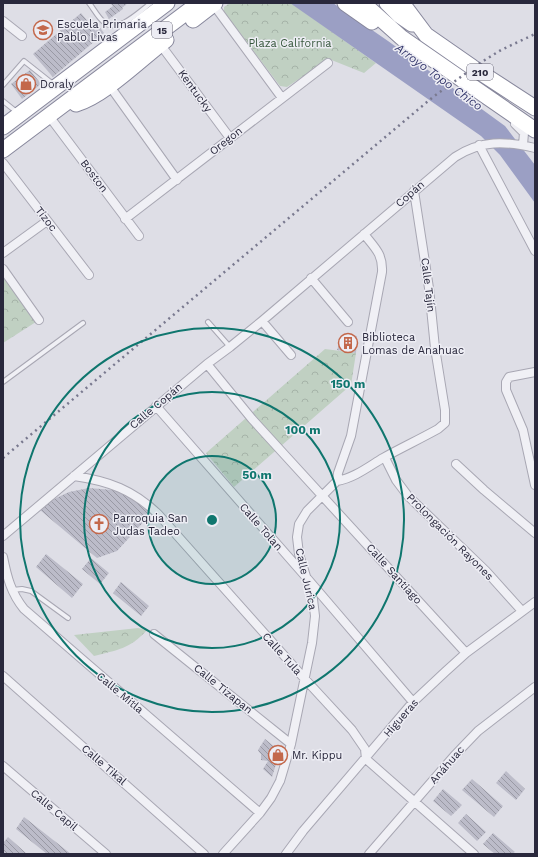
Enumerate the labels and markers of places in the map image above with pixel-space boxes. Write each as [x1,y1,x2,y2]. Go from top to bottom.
place label: Escuela Primaria Pablo Livas [57,18,147,44]
school or university icon: Escuela Primaria Pablo Livas [32,19,54,41]
shop icon: Doraly [15,73,37,95]
place label: Doraly [40,78,74,91]
place label: Biblioteca Lomas de Anahuac [362,331,464,357]
building icon: Biblioteca Lomas de Anahuac [337,332,359,354]
place label: Parroquia San Judas Tadeo [113,512,188,538]
church icon: Parroquia San Judas Tadeo [88,513,110,535]
centre of rings [205,513,219,527]
shop icon: Mr. Kippu [267,744,289,766]
place label: Mr. Kippu [292,749,342,762]

